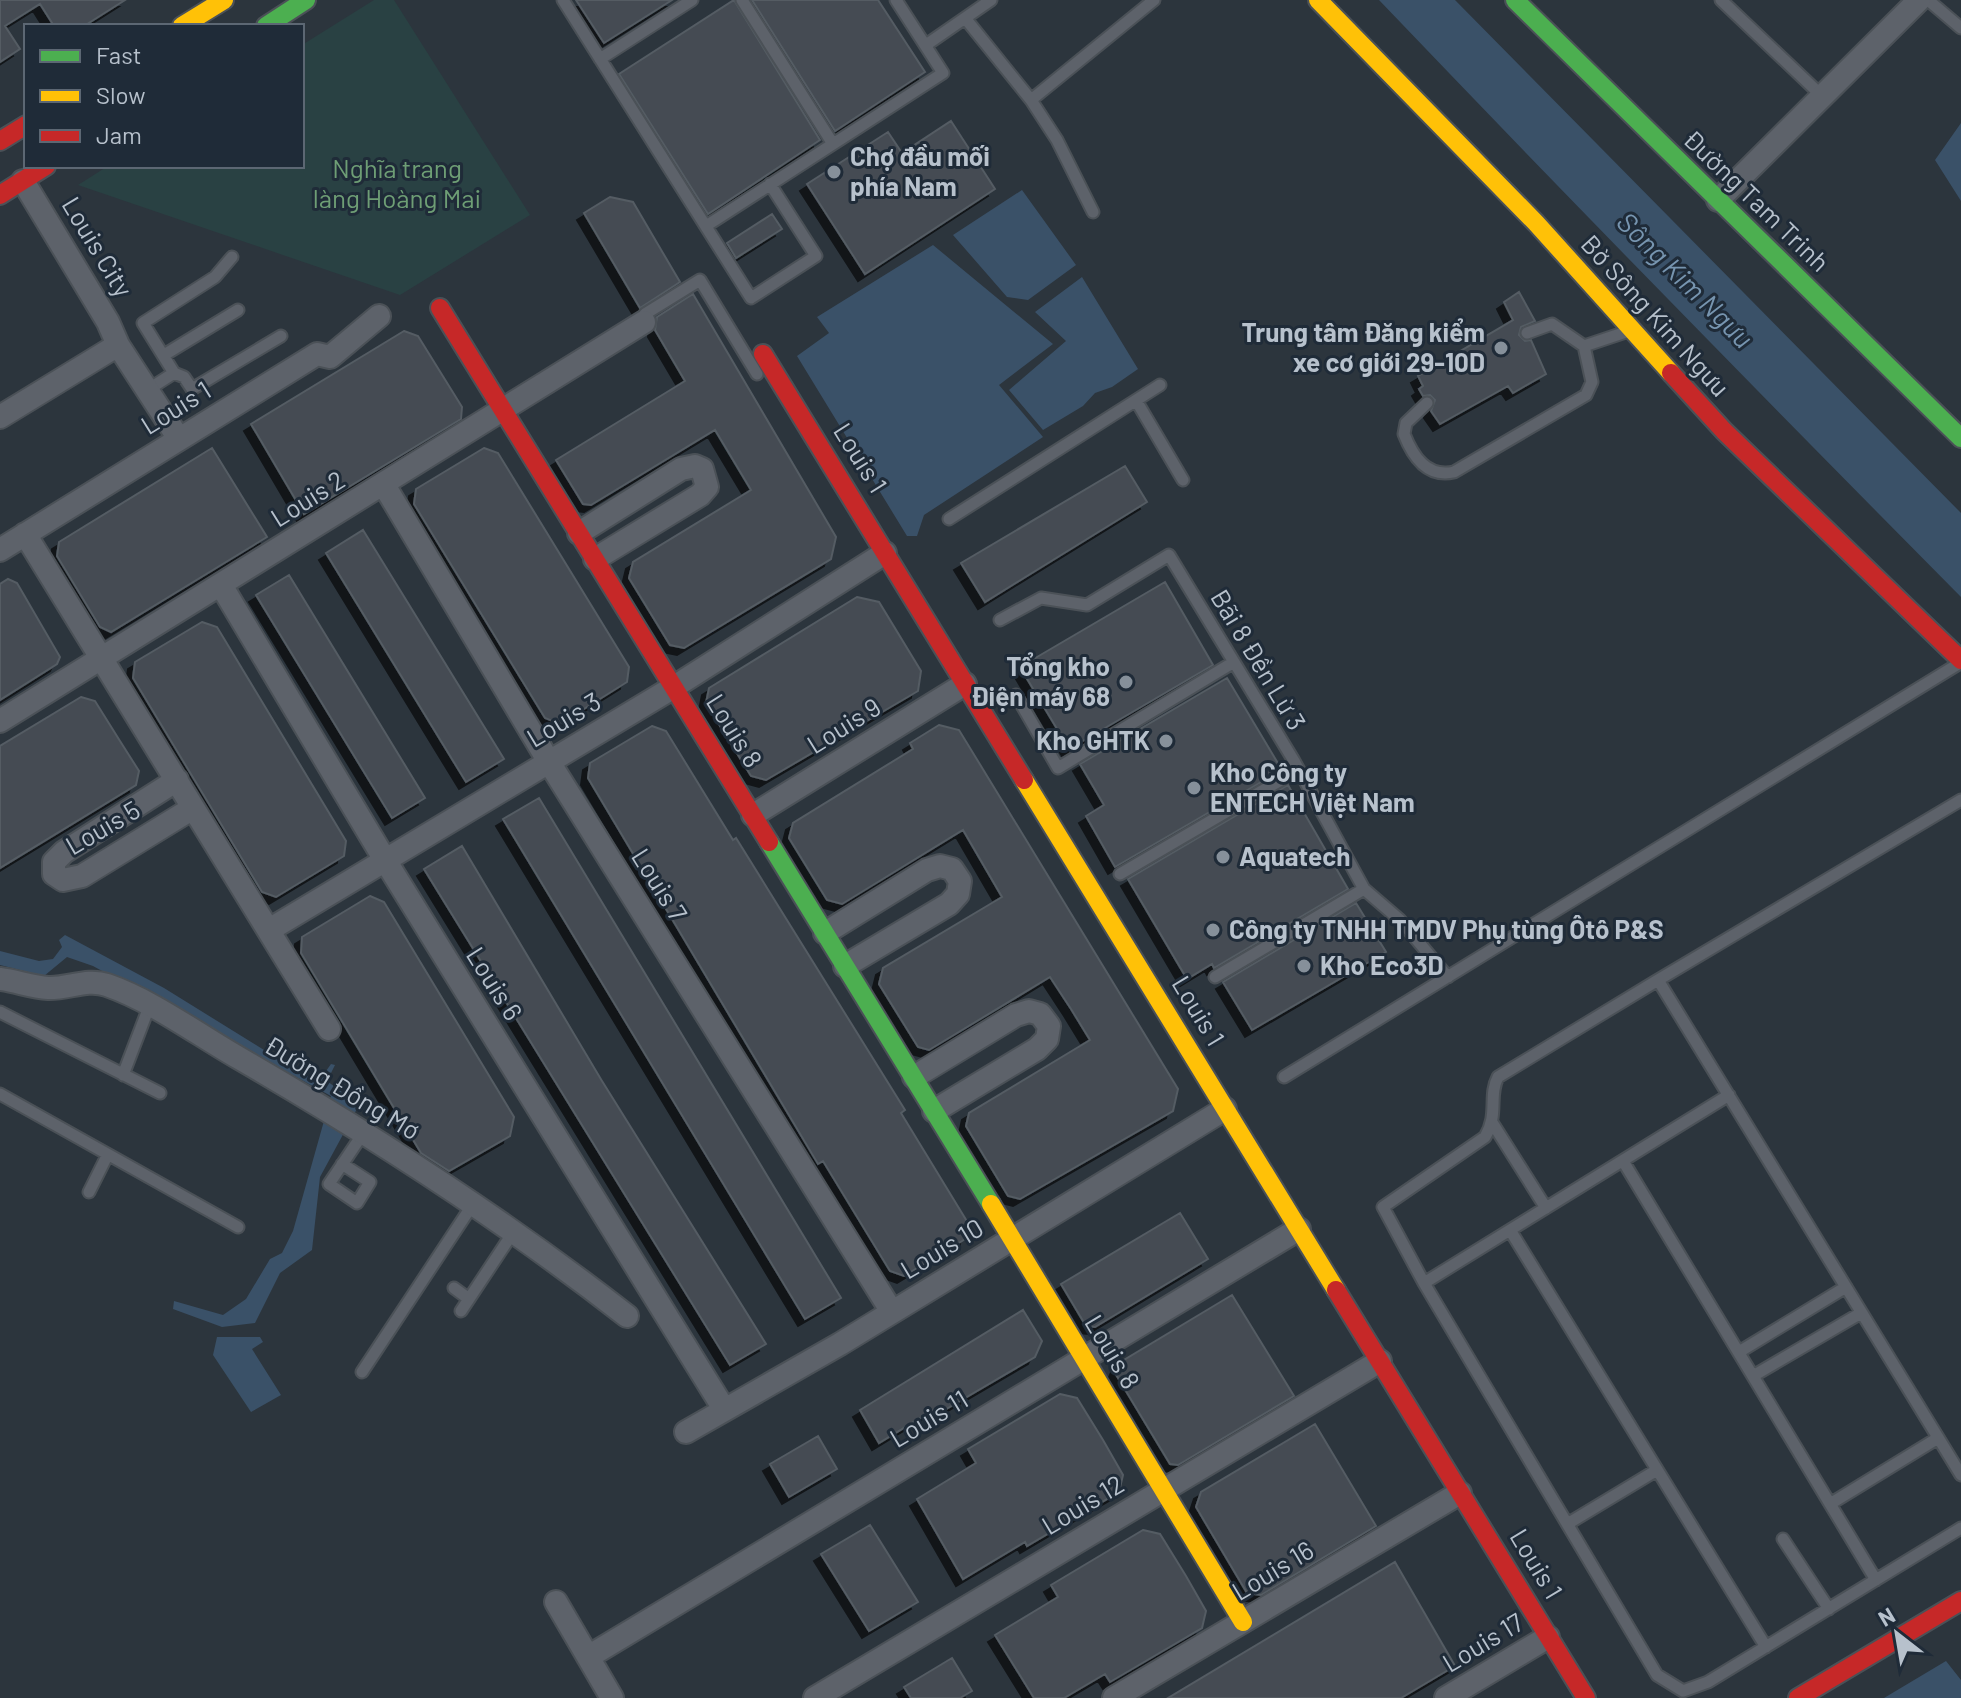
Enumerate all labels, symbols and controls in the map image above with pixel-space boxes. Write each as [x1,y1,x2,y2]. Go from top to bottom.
legend [24,24,304,168]
text: Fast [96,40,141,69]
text: Slow [96,80,145,109]
text: Jam [96,120,142,149]
street label: Đường Tam Trinh [1678,123,1836,277]
place label: Chợ đầu mối phía Nam [850,140,990,201]
park label: Nghĩa trang làng Hoàng Mai [313,152,481,213]
marker: Chợ đầu mối phía Nam [825,163,843,181]
street label: Louis City [56,191,140,302]
water label: Sông Kim Ngưu [1611,204,1761,354]
street label: Bờ Sông Kim Ngưu [1576,228,1737,402]
place label: Trung tâm Đăng kiểm xe cơ giới 29-10D [1241,316,1485,377]
marker: Trung tâm Đăng kiểm xe cơ giới 29-10D [1492,339,1510,357]
street label: Louis 1 [135,373,216,440]
street label: Louis 1 [828,417,895,498]
street label: Louis 2 [265,463,350,532]
street label: Bãi 8 Đền Lừ 3 [1205,583,1313,735]
place label: Tổng kho Điện máy 68 [971,650,1110,712]
marker: Tổng kho Điện máy 68 [1117,673,1135,691]
street label: Louis 3 [521,685,606,753]
street label: Louis 8 [701,688,770,773]
street label: Louis 9 [801,690,886,759]
place label: Kho GHTK [1036,724,1150,755]
marker: Kho GHTK [1157,732,1175,750]
place label: Kho Công ty ENTECH Việt Nam [1210,756,1415,818]
marker: Kho Công ty ENTECH Việt Nam [1185,779,1203,797]
street label: Louis 5 [60,793,145,860]
place label: Aquatech [1239,840,1350,871]
street label: Louis 7 [626,842,694,926]
marker: Aquatech [1214,848,1232,866]
place label: Công ty TNHH TMDV Phụ tùng Ôtô P&S [1229,913,1664,944]
marker: Công ty TNHH TMDV Phụ tùng Ôtô P&S [1204,921,1222,939]
street label: Louis 6 [461,941,530,1026]
place label: Kho Eco3D [1320,949,1444,980]
marker: Kho Eco3D [1295,957,1313,975]
street label: Louis 1 [1166,970,1232,1051]
street label: Đường Đồng Mơ [259,1028,426,1145]
street label: Louis 10 [894,1211,988,1284]
street label: Louis 8 [1079,1309,1147,1394]
street label: Louis 11 [884,1382,973,1453]
street label: Louis 12 [1036,1467,1129,1540]
street label: Louis 1 [1504,1523,1570,1604]
street label: Louis 16 [1226,1533,1319,1606]
north arrow [1857,1594,1937,1674]
text: N [1873,1601,1899,1631]
street label: Louis 17 [1436,1606,1528,1678]

